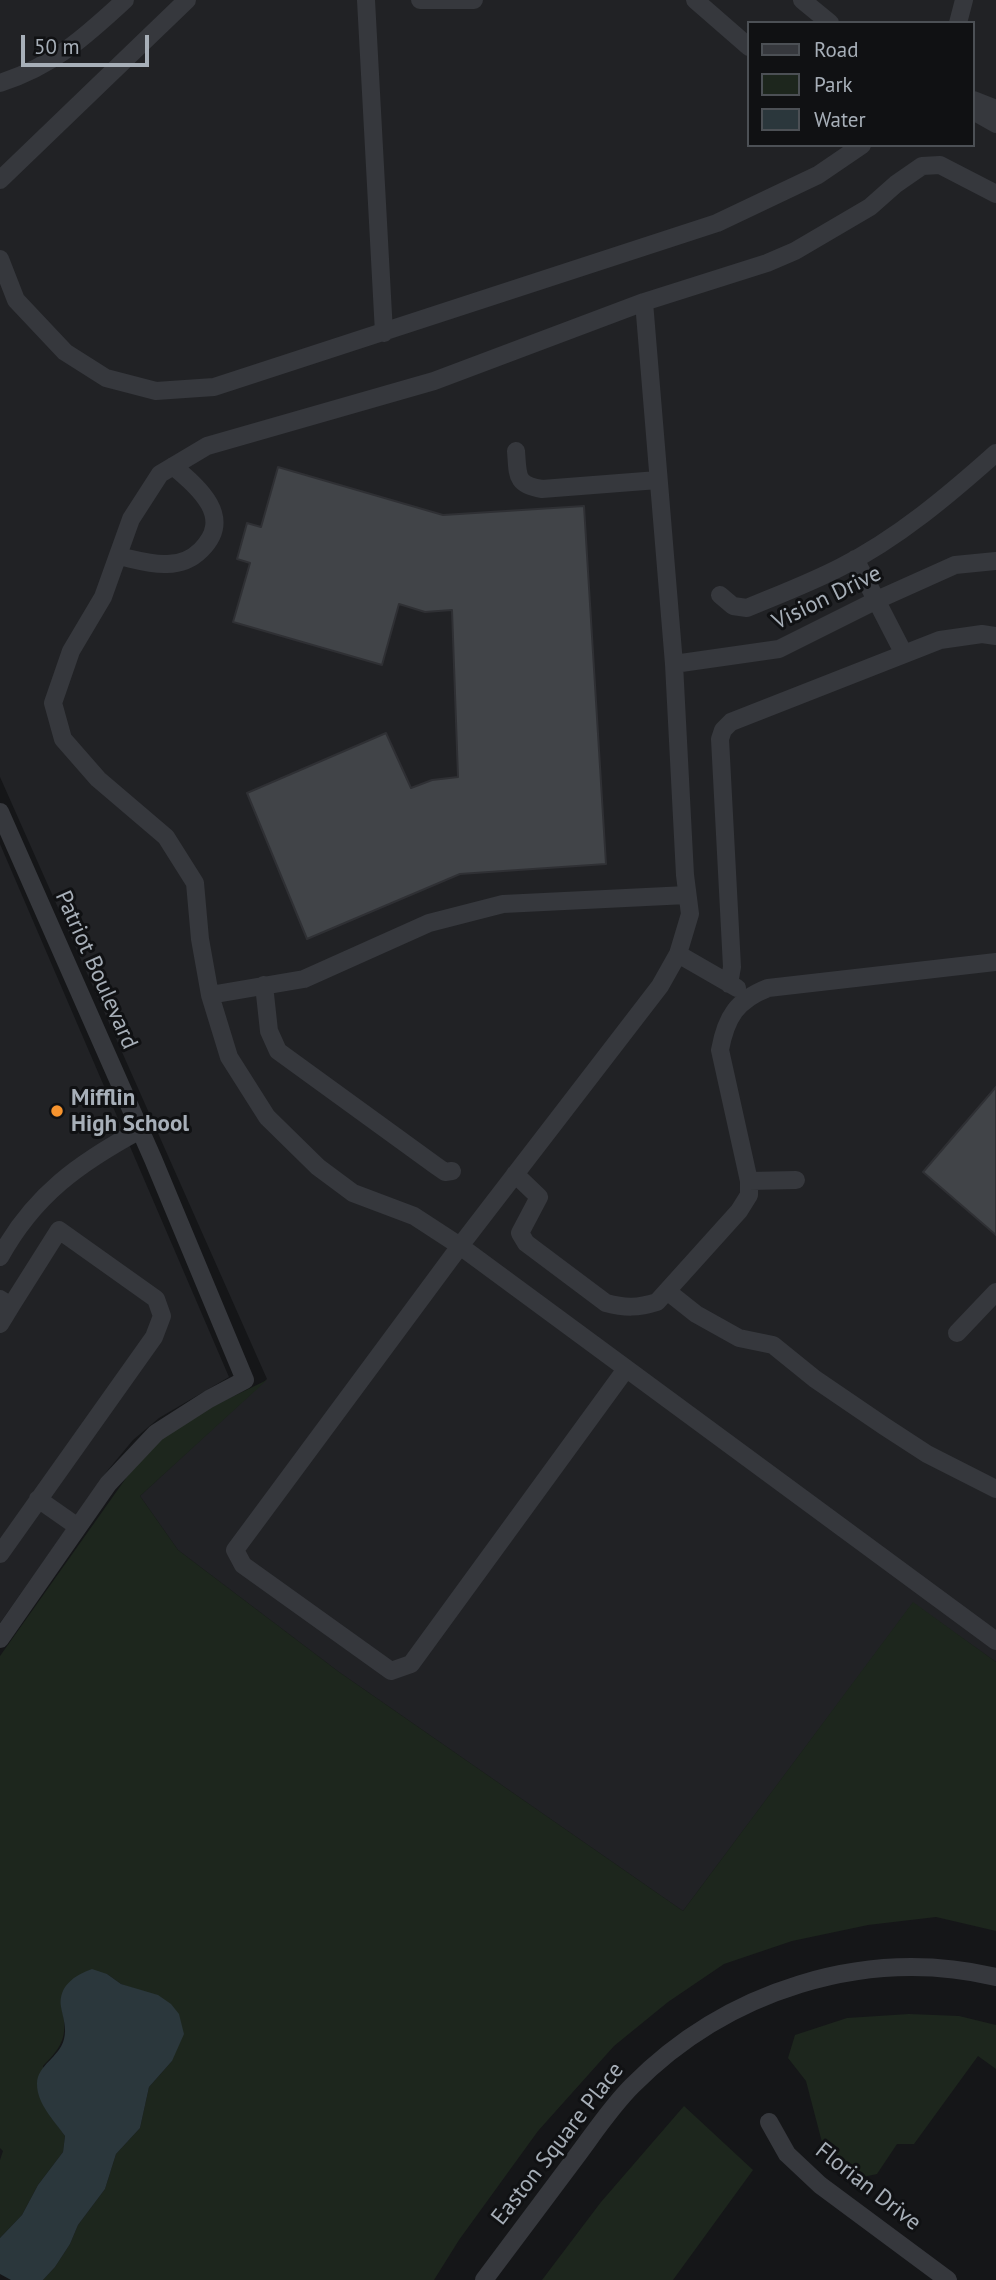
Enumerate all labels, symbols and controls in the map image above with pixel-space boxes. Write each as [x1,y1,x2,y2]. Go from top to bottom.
scale bar [24,21,152,65]
legend [748,21,975,147]
text: 50 m [34,33,80,60]
text: Road [814,36,858,63]
text: Park [814,71,853,98]
text: Water [814,106,866,133]
street label: Vision Drive [768,560,886,636]
street label: Patriot Boulevard [49,887,143,1053]
place label: Mifflin High School [71,1084,189,1138]
marker: Mifflin High School [49,1103,65,1119]
street label: Easton Square Place [486,2057,630,2231]
street label: Florian Drive [810,2137,926,2237]

